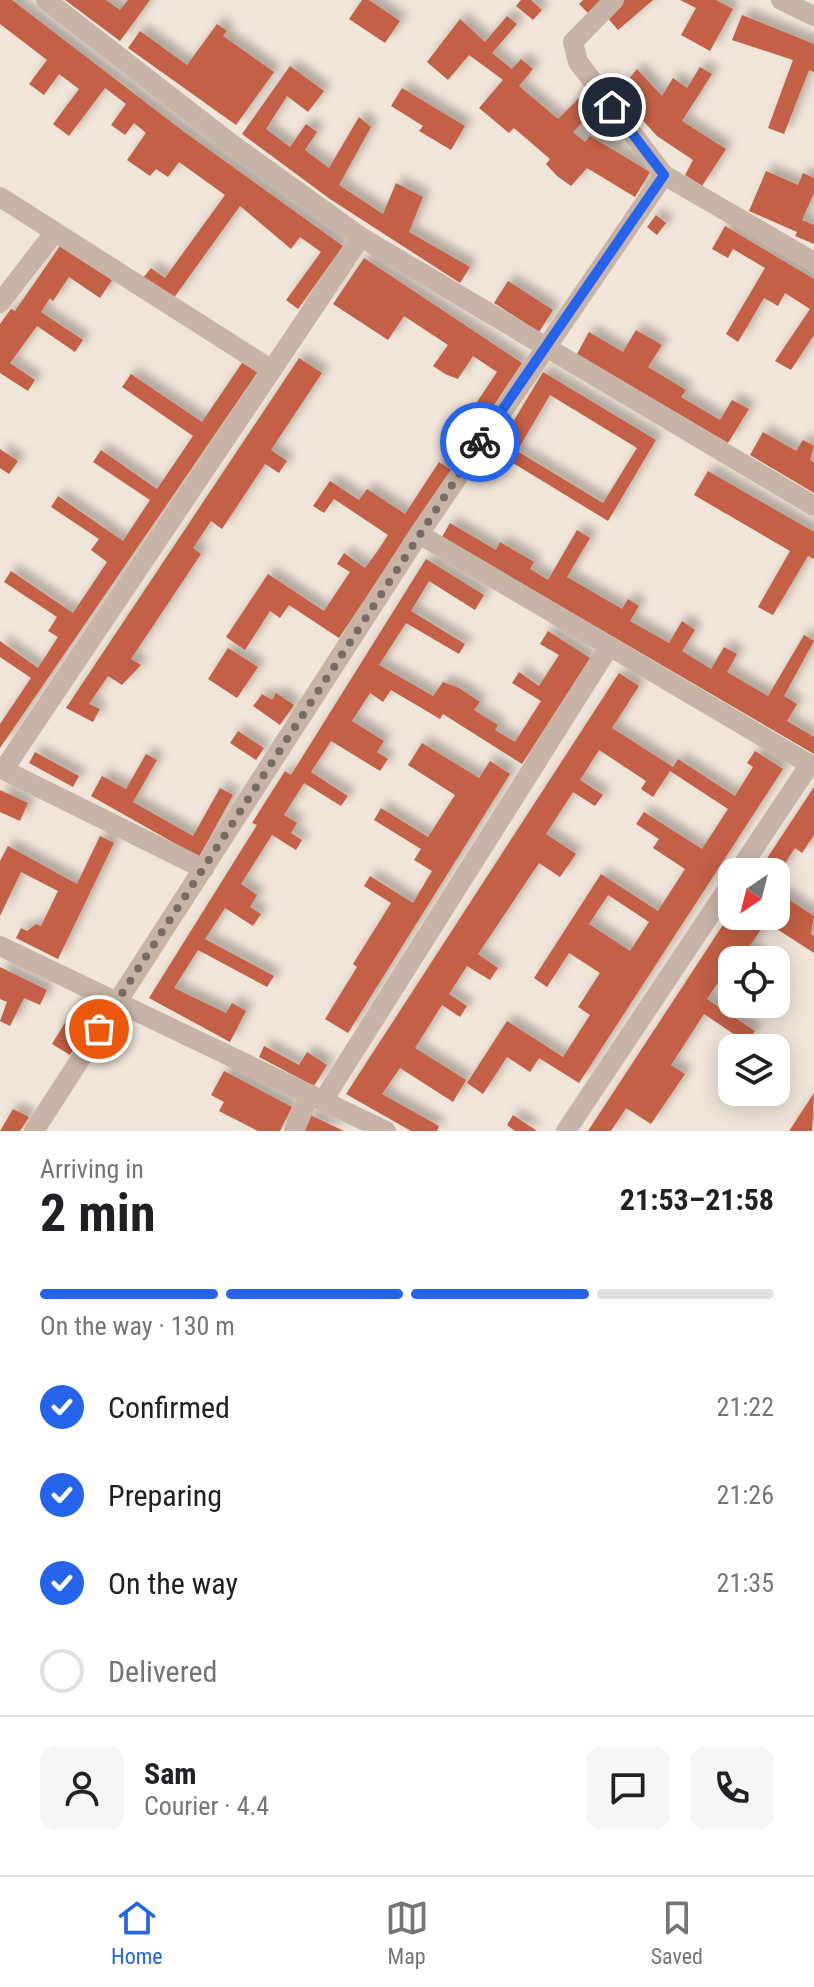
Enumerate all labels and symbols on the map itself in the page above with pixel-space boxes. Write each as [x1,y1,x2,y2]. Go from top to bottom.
pin [578,73,646,141]
courier [440,402,520,482]
north arrow [718,858,790,930]
pin [65,995,133,1063]

